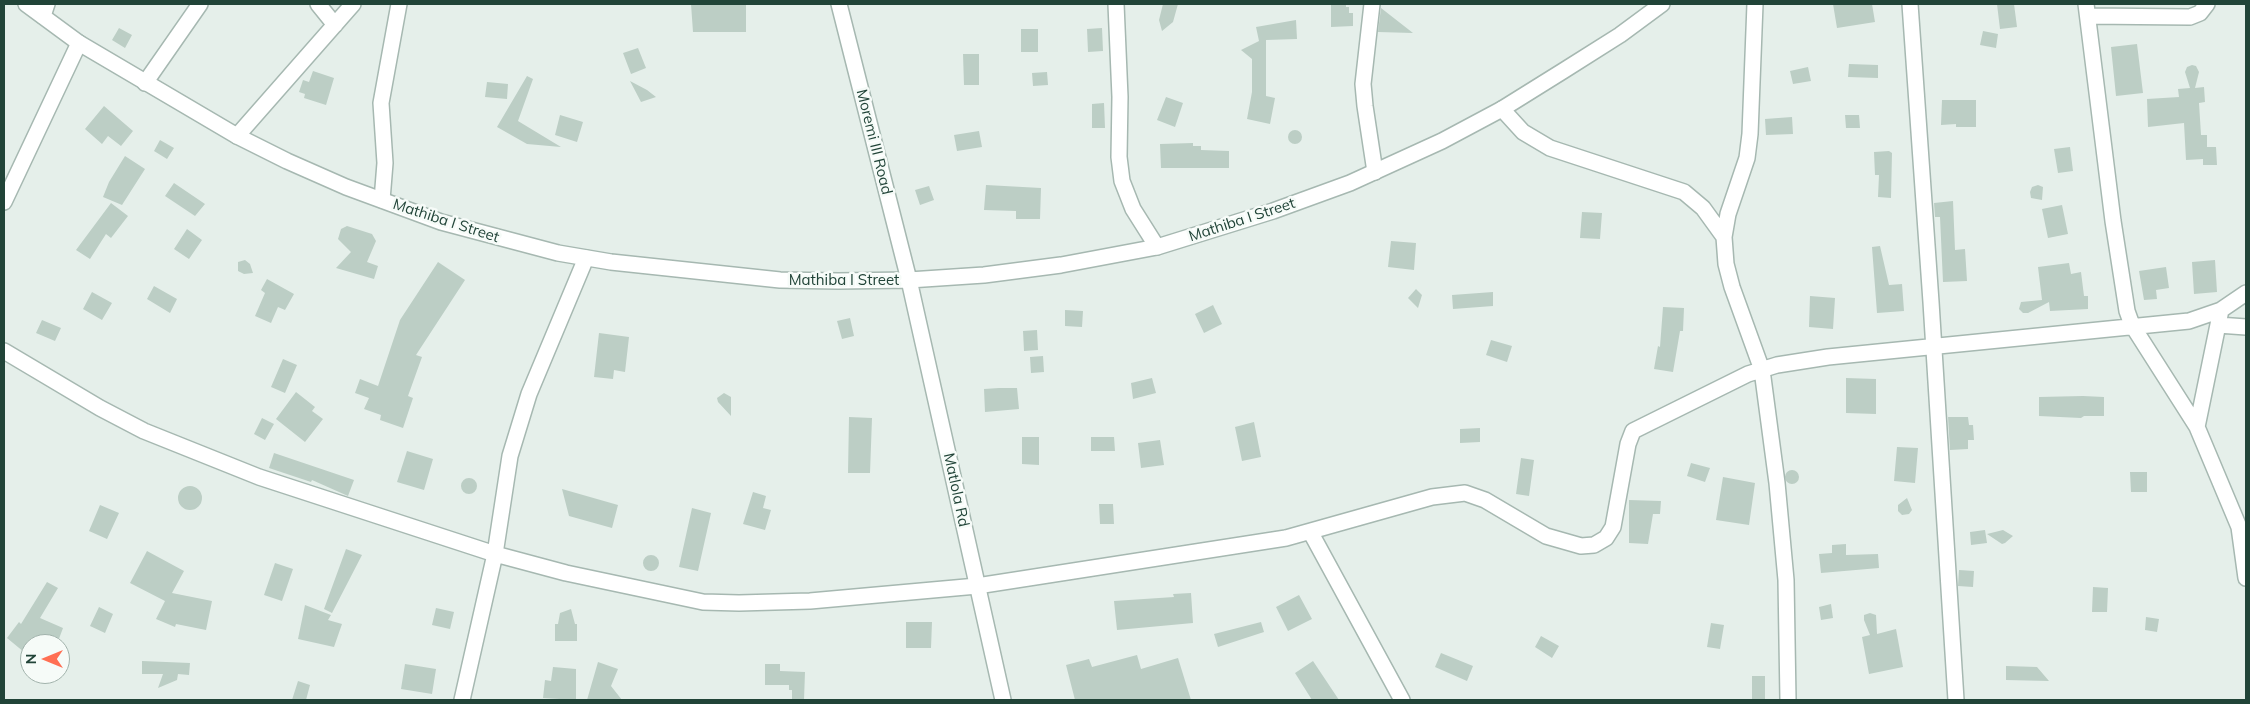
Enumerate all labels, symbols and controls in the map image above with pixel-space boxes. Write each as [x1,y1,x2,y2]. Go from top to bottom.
street label: Moremi III Road [852,87,896,197]
street label: Mathiba I Street [1187,194,1297,246]
street label: Mathiba I Street [391,195,501,247]
street label: Mathiba I Street [789,271,899,289]
street label: Matlola Rd [939,451,973,529]
north arrow [20,634,70,684]
text: N [22,654,40,664]

